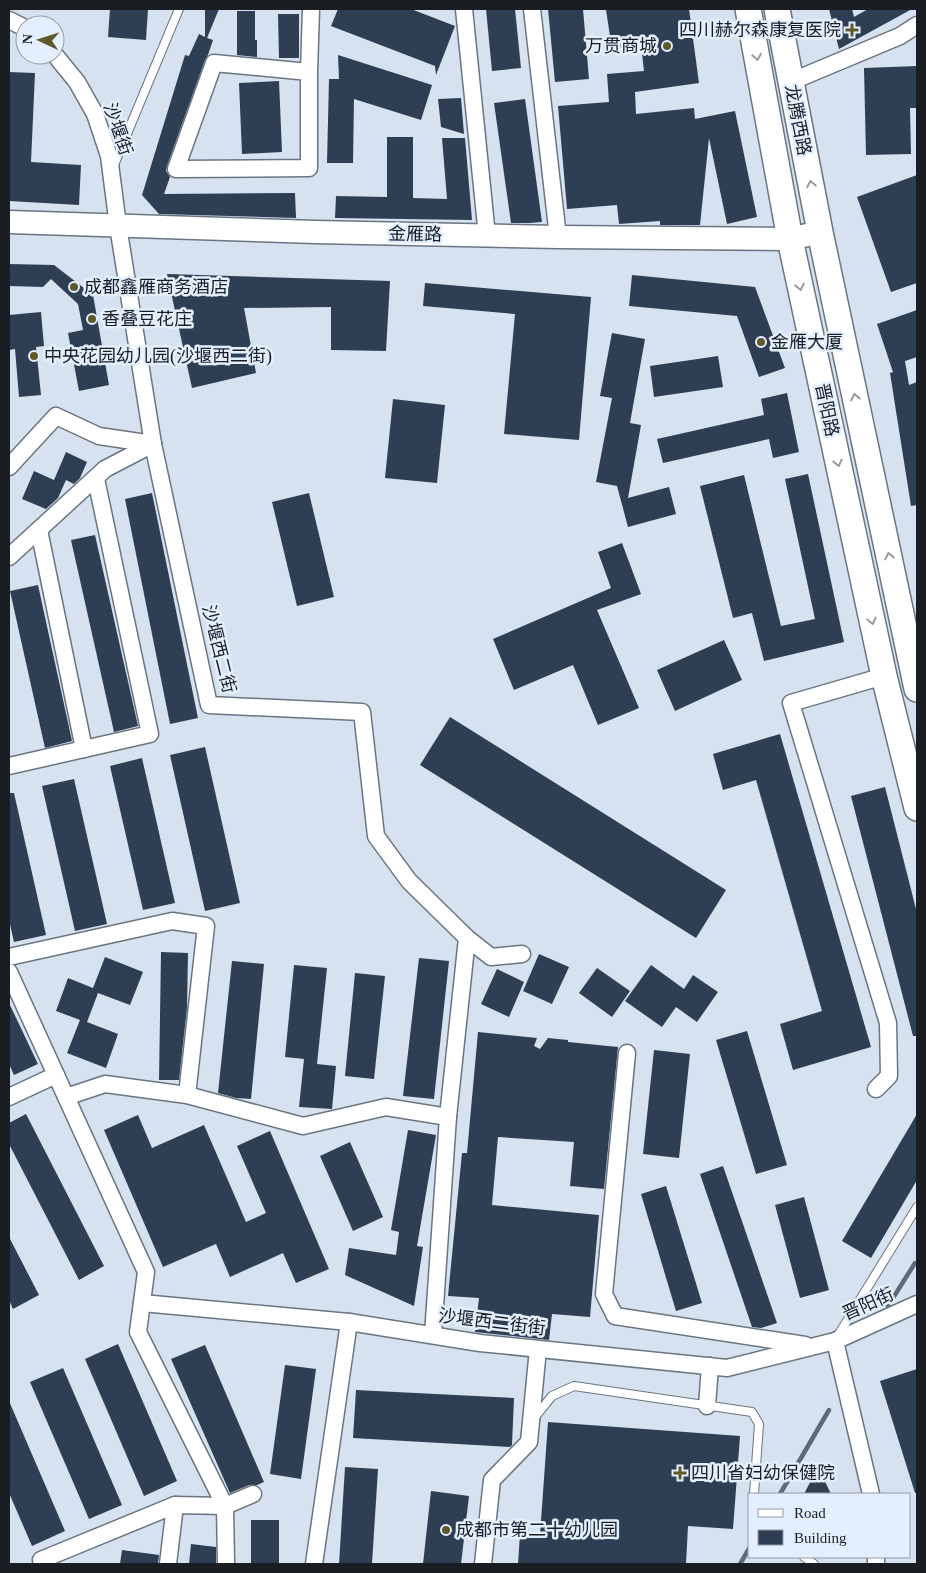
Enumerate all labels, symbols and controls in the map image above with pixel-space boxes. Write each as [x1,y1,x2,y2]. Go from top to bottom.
north arrow [15,15,65,65]
place label: 四川赫尔森康复医院 [679,20,841,40]
marker: 四川赫尔森康复医院 [845,23,859,37]
text: N [20,34,35,45]
place label: 万贯商城 [585,36,657,56]
marker: 万贯商城 [661,40,673,52]
one-way arrow [752,52,762,61]
street label: 龙腾西路 [781,83,815,157]
street label: 沙堰街 [100,100,136,158]
one-way arrow [806,180,816,189]
street label: 金雁路 [388,224,442,244]
place label: 成都鑫雁商务酒店 [84,277,228,297]
marker: 成都鑫雁商务酒店 [68,281,80,293]
one-way arrow [794,282,805,291]
place label: 香叠豆花庄 [102,309,192,329]
marker: 香叠豆花庄 [86,313,98,325]
place label: 金雁大厦 [771,332,843,352]
marker: 金雁大厦 [755,336,767,348]
place label: 中央花园幼儿园(沙堰西二街) [44,346,272,367]
marker: 中央花园幼儿园(沙堰西二街) [28,350,40,362]
street label: 晋阳路 [812,382,842,438]
one-way arrow [851,393,861,401]
one-way arrow [832,458,843,467]
one-way arrow [885,551,895,560]
street label: 沙堰西二街 [198,603,240,695]
one-way arrow [866,617,877,626]
street label: 晋阳街 [839,1284,897,1324]
street label: 沙堰西二街街 [437,1305,547,1339]
place label: 四川省妇幼保健院 [691,1463,835,1483]
marker: 四川省妇幼保健院 [673,1466,687,1480]
legend [748,1493,911,1558]
text: Road [794,1505,826,1521]
place label: 成都市第二十幼儿园 [456,1520,618,1540]
marker: 成都市第二十幼儿园 [440,1524,452,1536]
text: Building [794,1530,847,1546]

